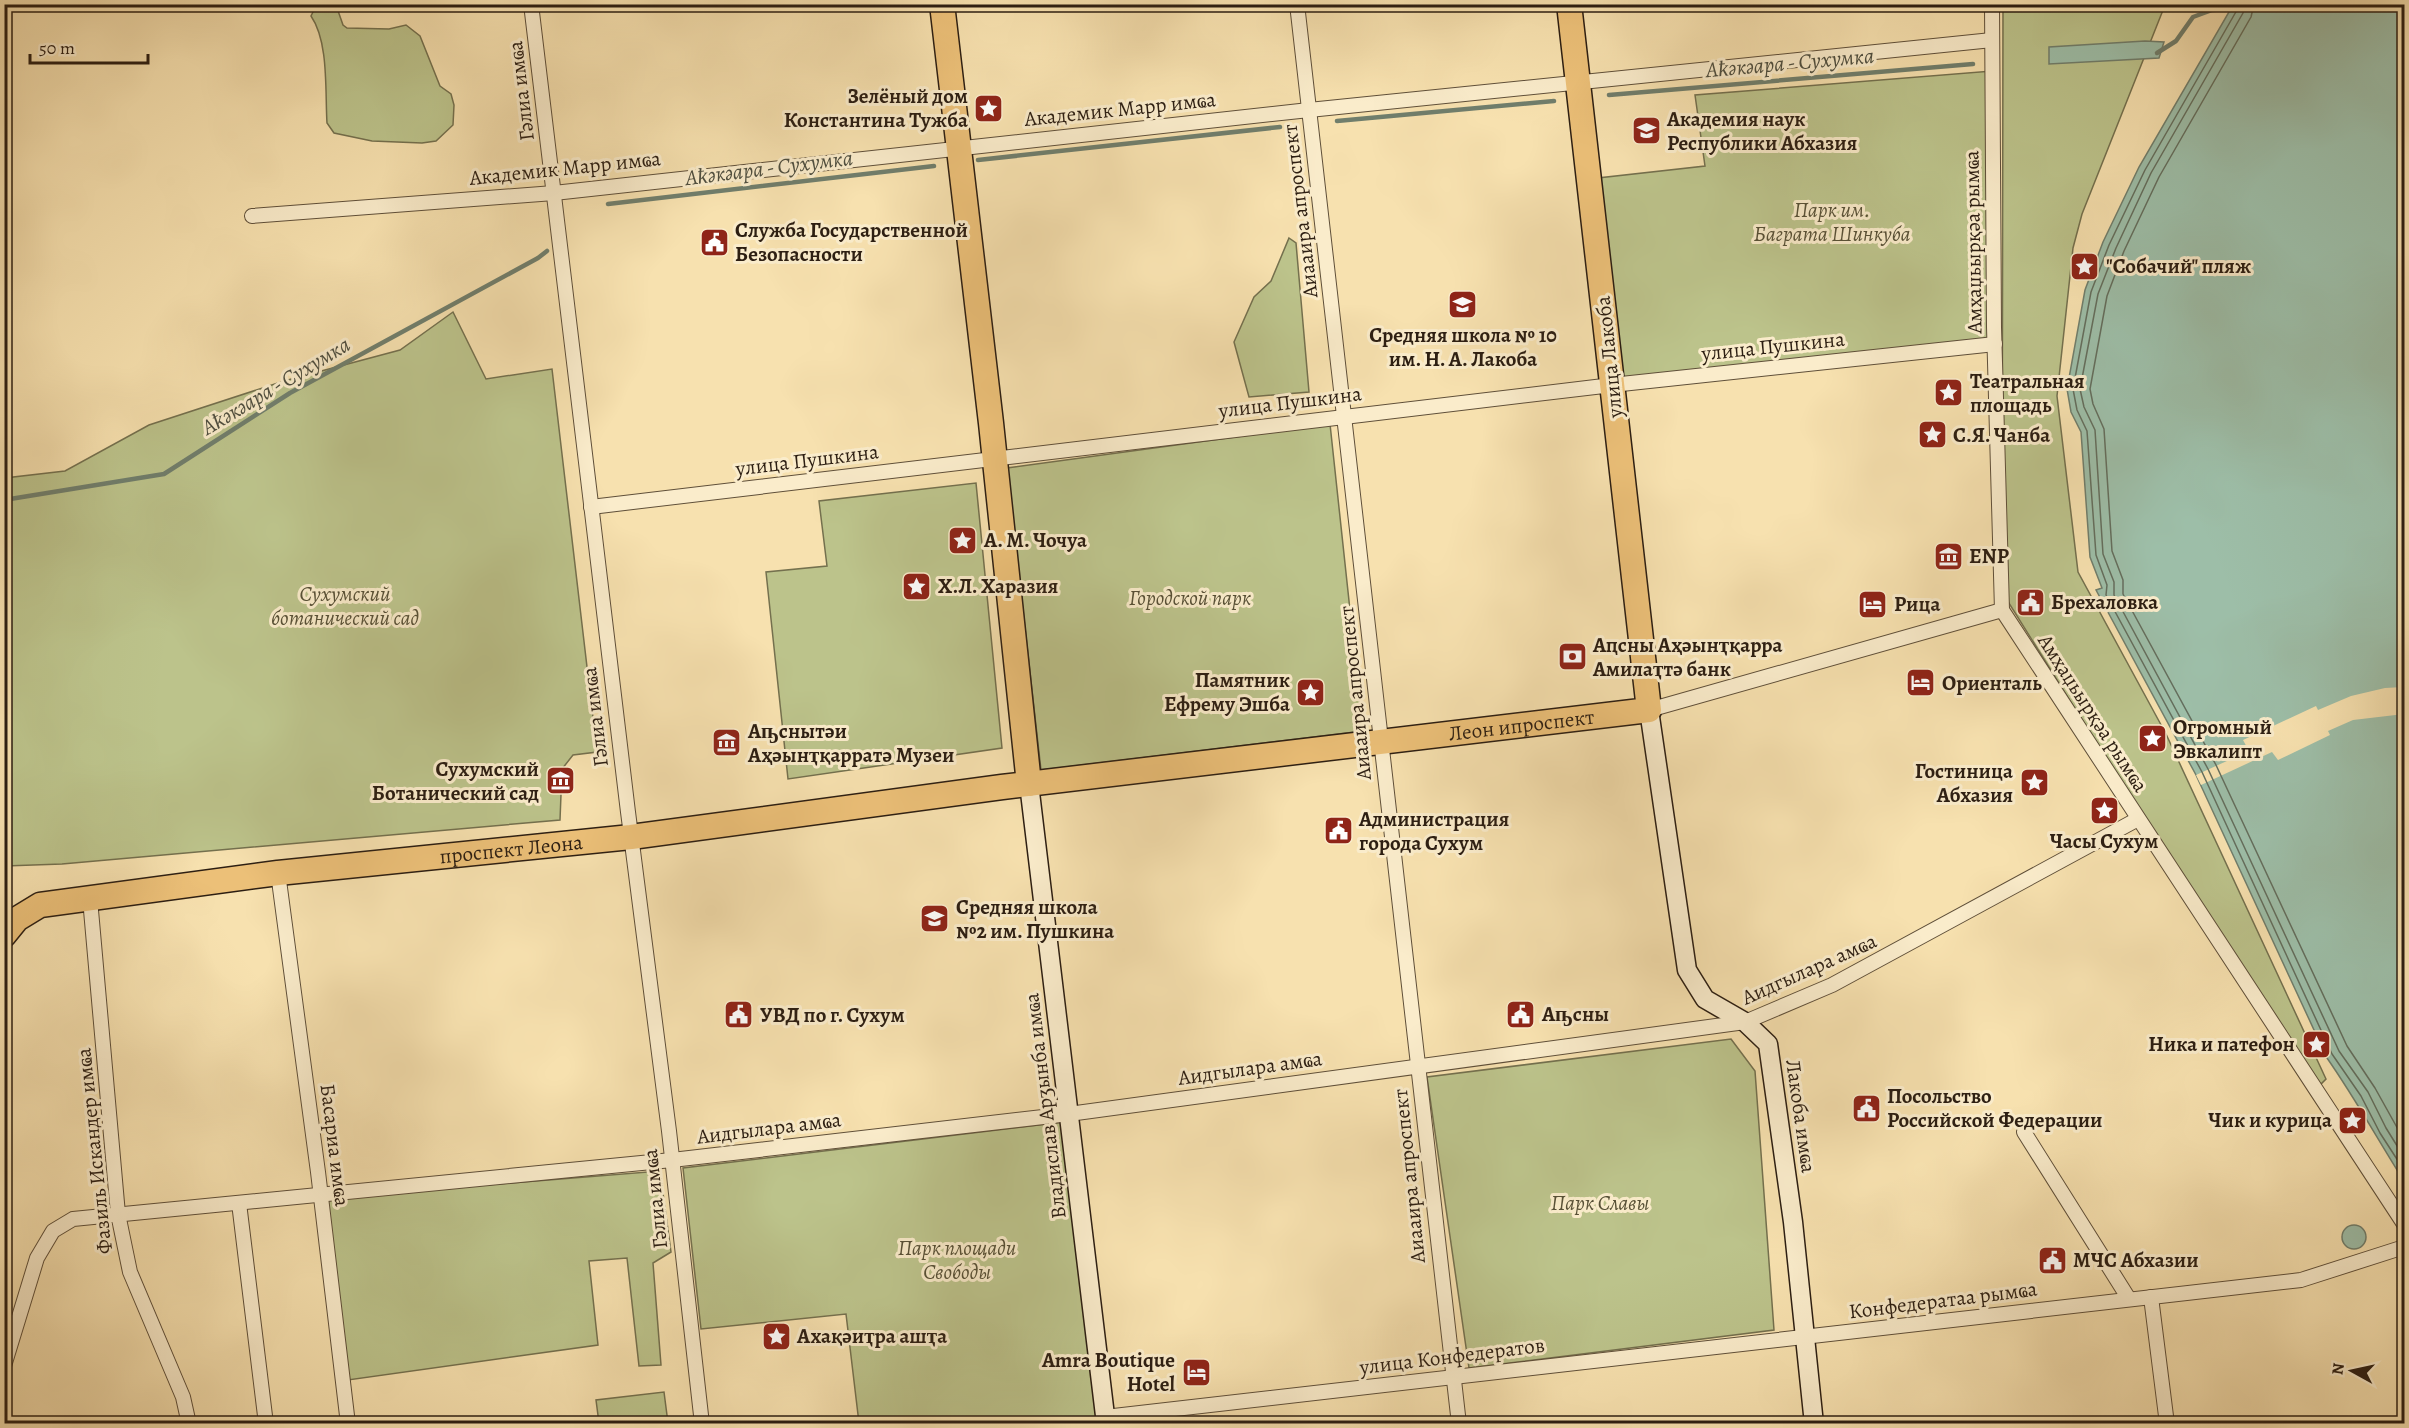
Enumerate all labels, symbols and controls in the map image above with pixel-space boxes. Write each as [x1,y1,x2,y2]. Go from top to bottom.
scale bar [30,27,148,65]
text: 50 m [39,36,75,60]
street label: Гәлиа имҩа [501,39,541,142]
water label: Аҟәкәара - Сухумка [1704,41,1875,85]
place label: Зелёный дом Константина Тужба [784,82,968,134]
street label: Академик Марр имҩа [1022,85,1217,133]
place icon: Зелёный дом Константина Тужба [973,92,1005,124]
place label: Академия наук Республики Абхазия [1666,105,1857,157]
school or university icon: Академия наук Республики Абхазия [1630,115,1662,147]
street label: Аиааира апроспект [1275,123,1325,300]
water label: Аҟәкәара - Сухумка [682,143,855,193]
street label: Академик Марр имҩа [467,144,662,192]
street label: Амҳаџьырқәа рымҩа [1957,150,1989,335]
park label: Парк им. Баграта Шинкуба [1754,196,1911,248]
place label: Служба Государственной Безопасности [735,216,968,268]
public building icon: Служба Государственной Безопасности [698,226,730,258]
place icon: "Собачий" пляж [2069,250,2101,282]
place label: "Собачий" пляж [2106,252,2251,280]
school or university icon: Средняя школа № 10 им. Н. А. Лакоба [1447,288,1479,320]
street label: улица Лакоба [1589,294,1629,420]
place label: Средняя школа № 10 им. Н. А. Лакоба [1369,321,1557,373]
street label: улица Пушкина [1699,325,1846,368]
water label: Аҟәкәара - Сухумка [195,330,356,443]
place label: Театральная площадь [1970,367,2085,419]
place icon: Театральная площадь [1933,377,1965,409]
street label: улица Пушкина [1216,379,1363,425]
place icon: С.Я. Чанба [1916,419,1948,451]
place label: С.Я. Чанба [1953,421,2050,449]
street label: улица Пушкина [733,437,880,483]
place icon: А. М. Чочуа [947,524,979,556]
place label: А. М. Чочуа [983,526,1087,554]
museum icon: ENP [1932,540,1964,572]
place label: ENP [1969,542,2009,570]
place icon: Х.Л. Харазия [901,570,933,602]
place label: Х.Л. Харазия [938,572,1058,600]
park label: Сухумский ботанический сад [271,580,419,632]
park label: Городской парк [1129,584,1251,612]
public building icon: Брехаловка [2014,586,2046,618]
hotel icon: Рица [1857,588,1889,620]
place label: Брехаловка [2051,588,2158,616]
place label: Рица [1894,590,1940,618]
street label: Аиааира апроспект [1332,605,1378,782]
street label: Амҳаџьырқәа рымҩа [2031,628,2155,798]
place label: Аԥсны Аҳәынҭқарра Амилаҭтә банк [1592,631,1783,683]
bank icon: Аԥсны Аҳәынҭқарра Амилаҭтә банк [1556,641,1588,673]
street label: Гәлиа имҩа [575,665,615,768]
place label: Памятник Ефрему Эшба [1164,666,1290,718]
hotel icon: Ориенталь [1905,667,1937,699]
place label: Ориенталь [1942,669,2042,697]
place icon: Памятник Ефрему Эшба [1295,676,1327,708]
street label: Леон ипроспект [1447,703,1596,748]
place label: Огромный Эвкалипт [2173,713,2272,765]
place label: Аҧснытәи Аҳәынҭқарратә Музеи [747,717,954,769]
place icon: Огромный Эвкалипт [2136,723,2168,755]
museum icon: Аҧснытәи Аҳәынҭқарратә Музеи [711,727,743,759]
place label: Сухумский Ботанический сад [372,755,539,807]
place label: Гостиница Абхазия [1915,757,2013,809]
museum icon: Сухумский Ботанический сад [544,765,576,797]
place icon: Гостиница Абхазия [2018,767,2050,799]
place icon: Часы Сухум [2088,794,2120,826]
place label: Администрация города Сухум [1358,805,1509,857]
public building icon: Администрация города Сухум [1322,815,1354,847]
place label: Часы Сухум [2050,827,2158,855]
street label: проспект Леона [438,828,584,870]
place label: Средняя школа №2 им. Пушкина [956,893,1114,945]
school or university icon: Средняя школа №2 им. Пушкина [919,903,951,935]
street label: Аидгылара амҩа [1736,927,1881,1012]
street label: Владислав Арӡынба имҩа [1017,991,1073,1221]
public building icon: Аҧсны [1505,998,1537,1030]
public building icon: УВД по г. Сухум [723,999,755,1031]
place label: Аҧсны [1541,1000,1609,1028]
place label: УВД по г. Сухум [760,1001,905,1029]
place icon: Ника и патефон [2300,1028,2332,1060]
place label: Ника и патефон [2148,1030,2295,1058]
street label: Аидгылара амҩа [1175,1044,1324,1092]
street label: Фазиль Искандер имҩа [69,1046,119,1255]
street label: Лакоба имҩа [1779,1057,1823,1175]
street label: Басариа имҩа [314,1082,356,1208]
place label: Посольство Российской Федерации [1887,1082,2103,1134]
street label: Аиааира апроспект [1386,1088,1432,1265]
public building icon: Посольство Российской Федерации [1850,1092,1882,1124]
place icon: Чик и курица [2337,1104,2369,1136]
street label: Аидгылара амҩа [694,1105,843,1151]
place label: Чик и курица [2208,1106,2332,1134]
street label: Гәлиа имҩа [636,1147,674,1250]
park label: Парк Славы [1551,1189,1649,1217]
park label: Парк площади Свободы [898,1234,1016,1286]
public building icon: МЧС Абхазии [2036,1244,2068,1276]
place label: МЧС Абхазии [2073,1246,2199,1274]
street label: Конфедератаа рымҩа [1847,1275,2039,1325]
place icon: Ахақәиҭра ашҭа [760,1320,792,1352]
place label: Ахақәиҭра ашҭа [796,1322,947,1350]
street label: улица Конфедератов [1357,1331,1546,1381]
north arrow [2322,1341,2382,1401]
place label: Amra Boutique Hotel [1041,1346,1175,1398]
hotel icon: Amra Boutique Hotel [1180,1356,1212,1388]
text: N [2326,1361,2350,1376]

